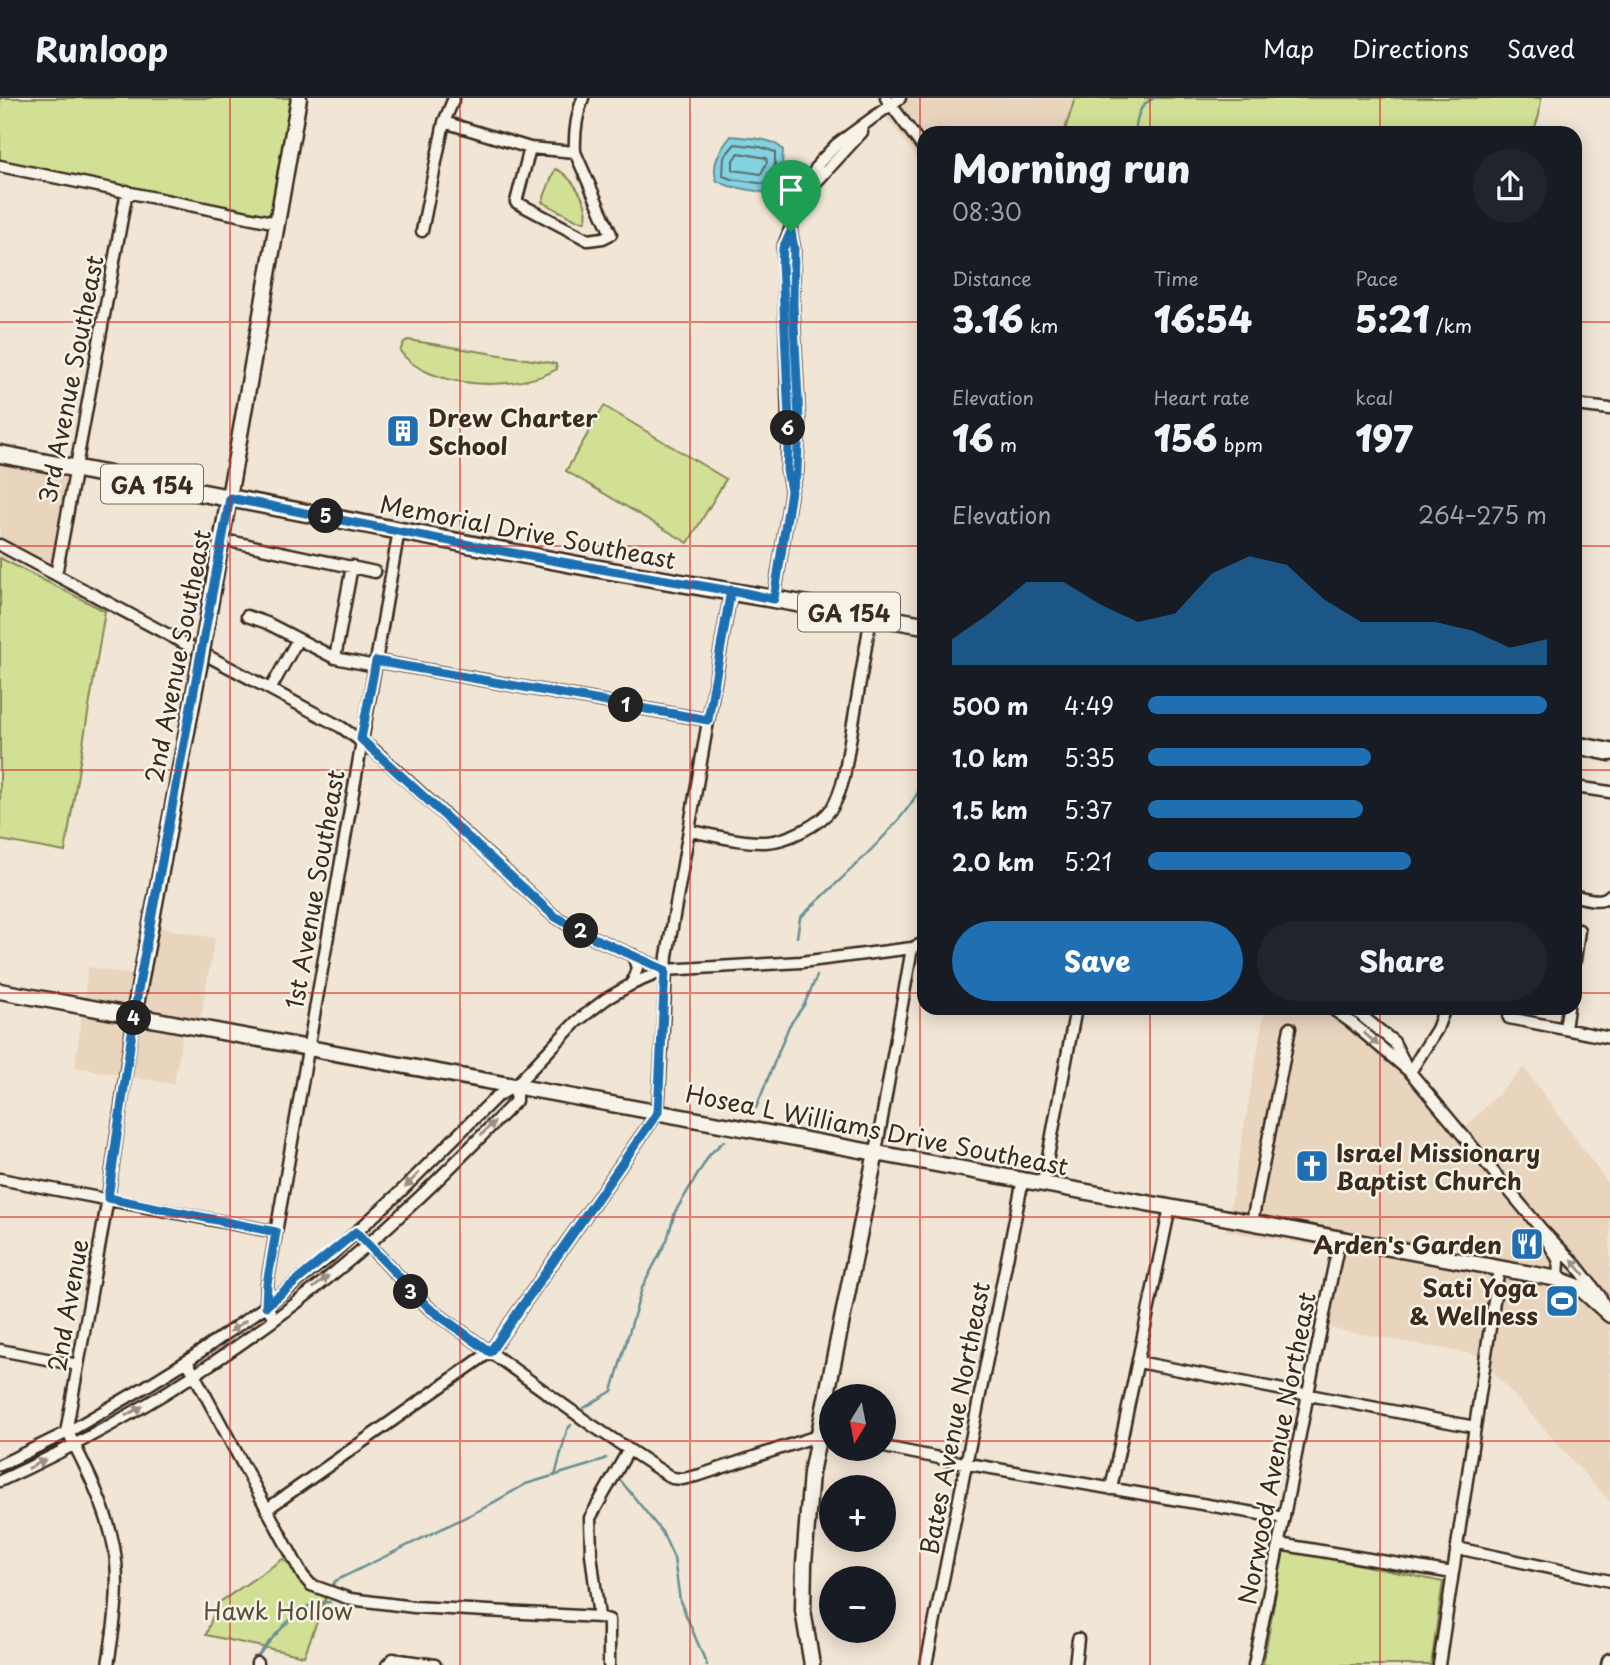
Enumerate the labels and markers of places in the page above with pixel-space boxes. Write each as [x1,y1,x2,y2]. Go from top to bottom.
pin [761,160,821,232]
place label: Drew Charter School [428,399,598,463]
pin: 6 [770,410,806,446]
building icon: Drew Charter School [384,412,422,450]
pin: 5 [308,498,344,534]
pin: 1 [608,688,644,722]
pin: 2 [564,914,598,948]
pin: 4 [116,1000,152,1035]
place label: Israel Missionary Baptist Church [1336,1134,1540,1198]
church icon: Israel Missionary Baptist Church [1293,1147,1331,1185]
restaurant icon: Arden's Garden [1508,1225,1546,1263]
place label: Arden's Garden [1313,1226,1502,1262]
place label: Sati Yoga & Wellness [1409,1269,1539,1333]
pin: 3 [394,1274,428,1310]
sports icon: Sati Yoga & Wellness [1543,1282,1581,1320]

